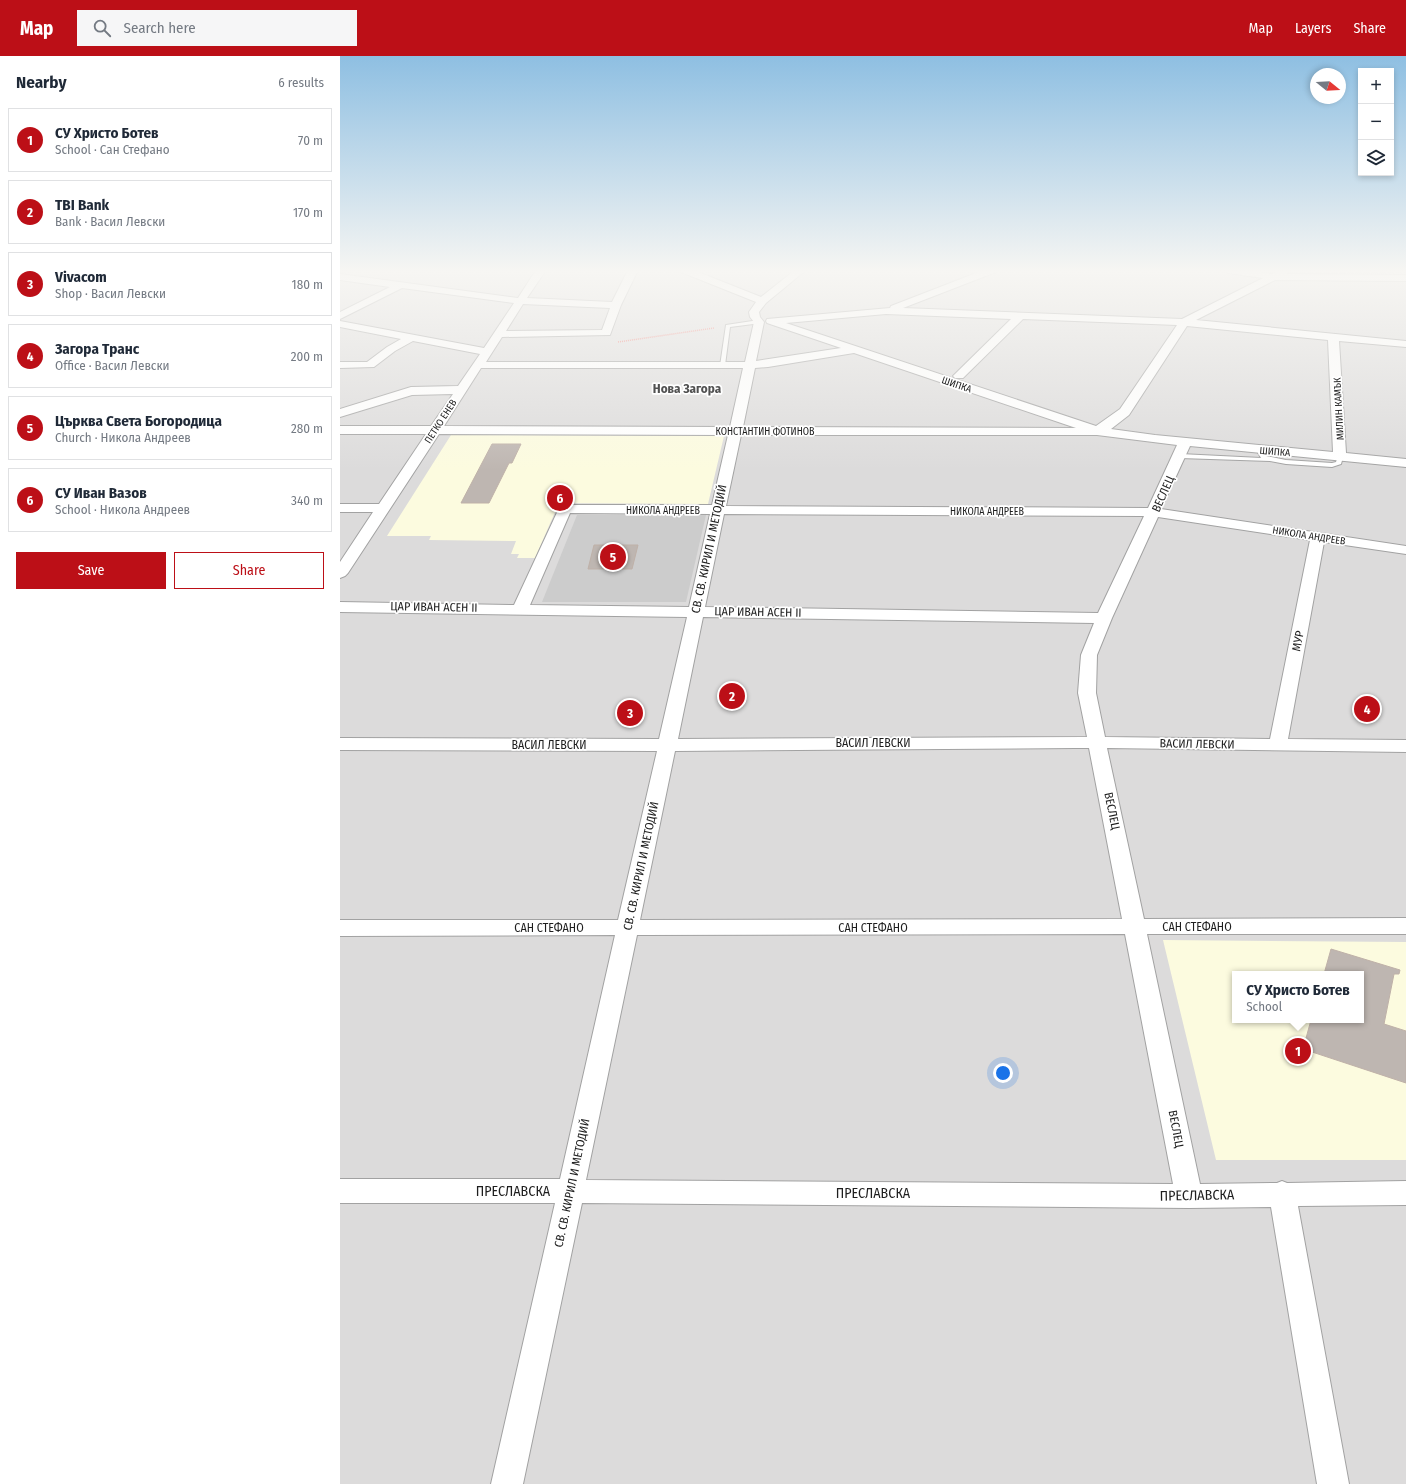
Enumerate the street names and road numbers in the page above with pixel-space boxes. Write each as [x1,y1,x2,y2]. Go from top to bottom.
street label: ШИПКА [940,374,974,396]
street label: МИЛИН КАМЪК [1331,377,1347,441]
street label: ПЕТКО ЕНЕВ [422,397,460,446]
street label: КОНСТАНТИН ФОТИНОВ [716,426,815,438]
street label: ШИПКА [1259,445,1292,459]
street label: ВЕСЛЕЦ [1149,474,1177,514]
street label: СВ. СВ. КИРИЛ И МЕТОДИЙ [688,483,729,615]
street label: НИКОЛА АНДРЕЕВ [626,505,700,517]
street label: НИКОЛА АНДРЕЕВ [950,506,1024,518]
street label: НИКОЛА АНДРЕЕВ [1271,524,1347,548]
street label: ЦАР ИВАН АСЕН II [390,599,478,615]
street label: ЦАР ИВАН АСЕН II [714,604,802,620]
street label: МУР [1289,630,1307,652]
street label: ВАСИЛ ЛЕВСКИ [836,736,911,750]
street label: ВАСИЛ ЛЕВСКИ [1159,736,1235,752]
street label: ВАСИЛ ЛЕВСКИ [512,738,587,752]
street label: ВЕСЛЕЦ [1101,791,1123,831]
street label: СВ. СВ. КИРИЛ И МЕТОДИЙ [620,800,661,932]
street label: САН СТЕФАНО [1162,920,1232,934]
street label: САН СТЕФАНО [514,921,584,935]
street label: САН СТЕФАНО [838,921,908,935]
street label: ВЕСЛЕЦ [1165,1109,1187,1149]
street label: СВ. СВ. КИРИЛ И МЕТОДИЙ [551,1117,592,1249]
street label: ПРЕСЛАВСКА [476,1183,551,1200]
street label: ПРЕСЛАВСКА [836,1185,911,1202]
street label: ПРЕСЛАВСКА [1160,1186,1235,1205]

